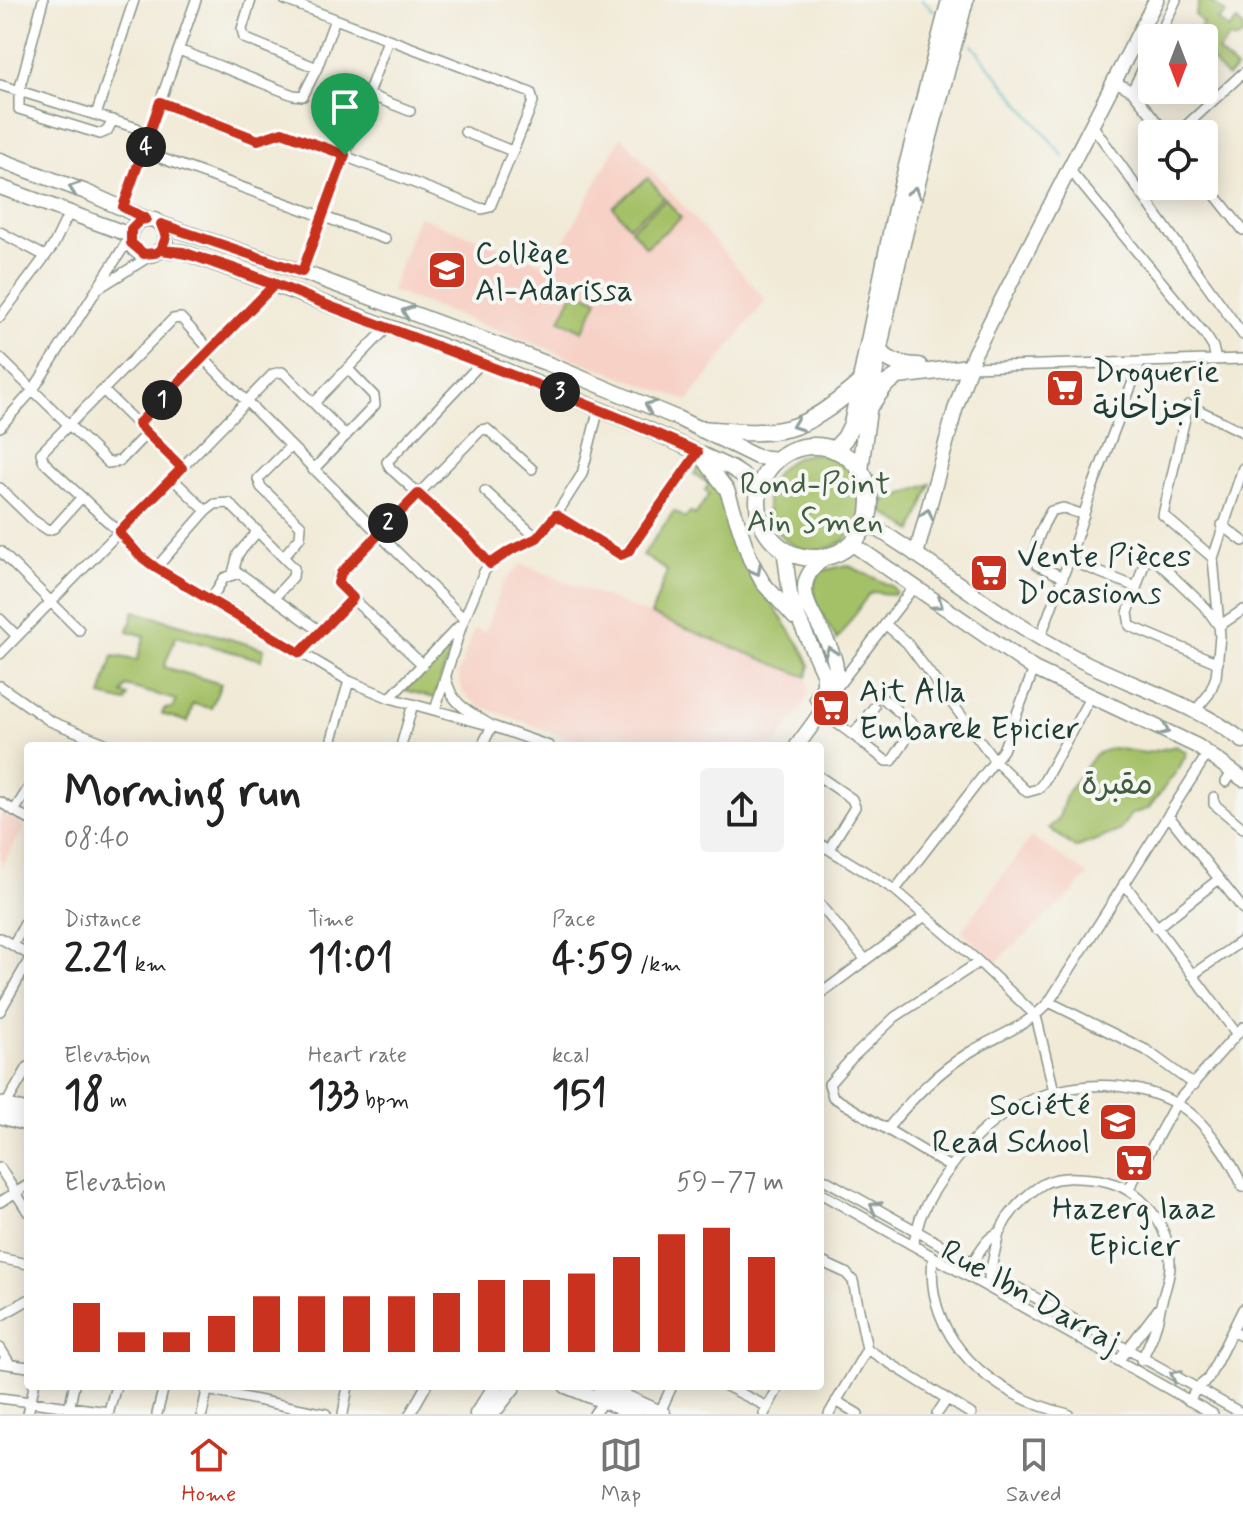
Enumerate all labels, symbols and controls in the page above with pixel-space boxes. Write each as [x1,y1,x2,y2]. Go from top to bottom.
north arrow [1138,24,1218,104]
map controls [1138,24,1218,200]
pin [311,73,379,155]
icon: arrive [323,85,367,129]
button: locate [1138,120,1218,200]
pin: 4 [126,127,166,167]
text: 4 [140,133,152,161]
one-way arrow [68,181,82,197]
one-way arrow [905,186,922,200]
place label: Collège Al-Adarissa [475,233,633,312]
school or university icon: Collège Al-Adarissa [426,249,468,291]
one-way arrow [401,305,415,322]
place label: Droguerie أجزاخانة [1093,351,1220,430]
supermarket icon: Droguerie أجزاخانة [1044,367,1086,409]
pin: 3 [540,372,580,412]
text: 3 [555,378,565,406]
pin: 1 [142,380,182,420]
text: 1 [157,386,167,414]
one-way arrow [644,400,658,416]
one-way arrow [791,415,805,432]
park label: Rond-Point Ain Smen [740,464,890,543]
pin: 2 [368,503,408,543]
one-way arrow [918,508,934,522]
text: 2 [383,509,393,537]
place label: Vente Pièces D'ocasions [1017,536,1191,615]
supermarket icon: Vente Pièces D'ocasions [968,552,1010,594]
one-way arrow [746,561,762,576]
one-way arrow [929,594,943,609]
one-way arrow [824,646,840,660]
place label: Ait Alla Embarek Epicier [859,671,1080,750]
supermarket icon: Ait Alla Embarek Epicier [810,687,852,729]
one-way arrow [1156,720,1171,736]
text: Morning run [64,764,301,822]
park label: مقبرة [1081,764,1153,806]
button: share [700,768,784,852]
text: 08:40 [64,823,130,857]
text: Distance [64,906,141,934]
text: Time [308,906,354,934]
text: Pace [552,906,596,934]
text: 2.21 [64,934,129,986]
text: 11:01 [308,934,393,986]
text: 4:59 [552,934,634,986]
text: km [129,951,167,979]
text: /km [634,951,681,979]
text: Elevation [64,1042,151,1070]
text: Heart rate [308,1042,407,1070]
text: kcal [552,1042,589,1070]
text: 18 [64,1070,104,1122]
text: 133 [308,1070,359,1122]
text: 151 [552,1070,607,1122]
place label: Société Read School [932,1085,1090,1164]
text: m [104,1087,127,1115]
text: bpm [359,1087,409,1115]
school or university icon: Société Read School [1097,1101,1139,1143]
supermarket icon: Hazerg Iaaz Epicier [1113,1142,1155,1184]
text: Elevation [64,1166,166,1200]
text: 59–77 m [676,1166,784,1200]
place label: Hazerg Iaaz Epicier [1052,1188,1216,1267]
one-way arrow [869,1201,883,1217]
street label: Rue Ibn Darraj [933,1230,1127,1363]
one-way arrow [1169,1370,1183,1385]
tab: Home [181,1433,236,1509]
tab: Map [599,1433,643,1509]
tab: Saved [1006,1433,1062,1509]

